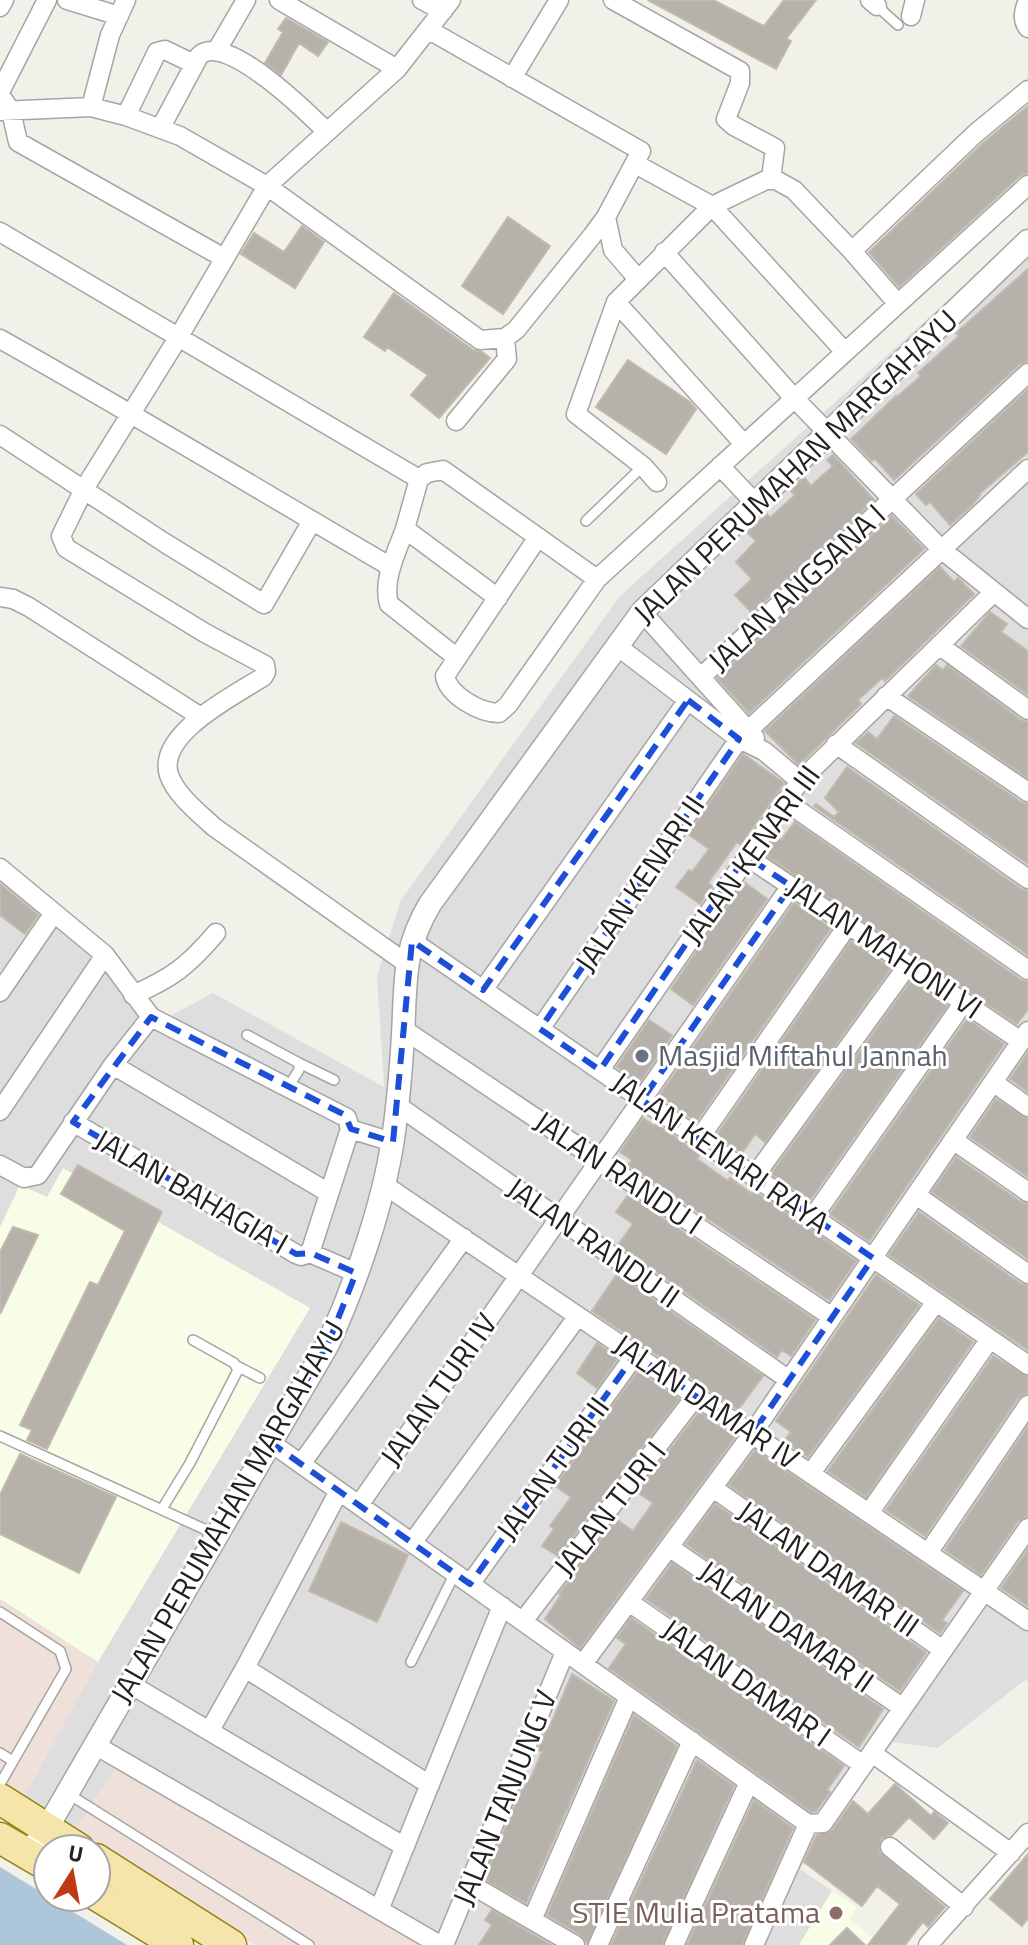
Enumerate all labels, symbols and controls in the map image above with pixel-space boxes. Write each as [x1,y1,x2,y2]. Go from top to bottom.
street label: JALAN PERUMAHAN MARGAHAYU [623,298,968,634]
street label: JALAN ANGSANA I [697,493,895,682]
street label: JALAN KENARI III [669,755,831,954]
street label: JALAN KENARI II [563,786,715,981]
street label: JALAN MAHONI VI [777,864,992,1030]
place label: Masjid Miftahul Jannah [658,1032,948,1078]
marker: Masjid Miftahul Jannah [633,1047,651,1065]
street label: JALAN KENARI RAYA [602,1060,839,1245]
street label: JALAN RANDU I [525,1099,712,1246]
street label: JALAN BAHAGIA I [86,1117,297,1265]
street label: JALAN RANDU II [498,1165,690,1319]
street label: JALAN TURI IV [368,1303,508,1476]
street label: JALAN PERUMAHAN MARGAHAYU [98,1311,356,1712]
street label: JALAN DAMAR IV [604,1322,809,1480]
street label: JALAN TURI II [489,1390,617,1548]
street label: JALAN TURI I [546,1435,674,1583]
street label: JALAN DAMAR III [731,1493,925,1645]
street label: JALAN DAMAR II [652,1607,841,1758]
street label: JALAN DAMAR I [655,1611,837,1755]
street label: JALAN TANJUNG V [440,1683,568,1912]
north arrow [32,1833,112,1913]
text: U [66,1835,86,1871]
place label: STIE Mulia Pratama [572,1889,820,1935]
marker: STIE Mulia Pratama [827,1904,845,1922]

